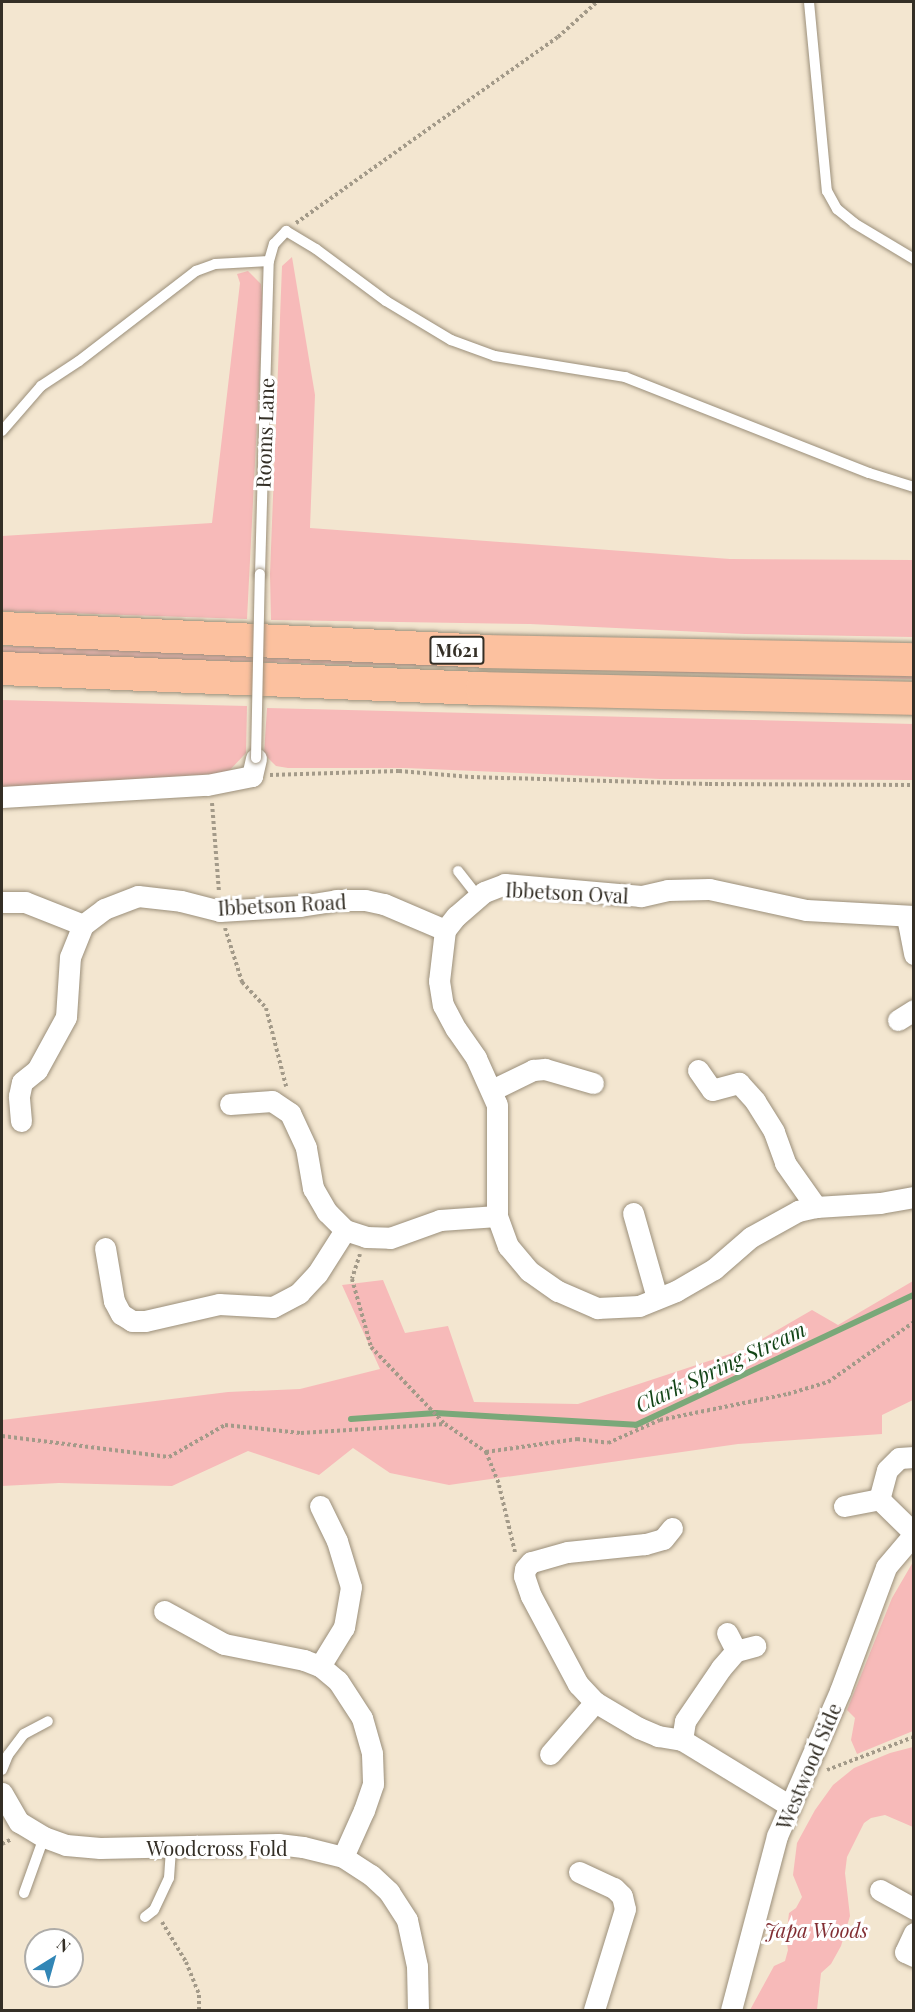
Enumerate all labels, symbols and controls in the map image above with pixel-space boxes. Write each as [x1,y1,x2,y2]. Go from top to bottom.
street label: Rooms Lane [250,377,278,489]
road number: M621 [428,635,486,665]
street label: Ibbetson Oval [505,877,629,907]
street label: Ibbetson Road [217,889,347,919]
water label: Clark Spring Stream [631,1315,809,1417]
street label: Westwood Side [771,1699,845,1833]
street label: Woodcross Fold [146,1835,288,1859]
park label: Japa Woods [764,1917,868,1941]
north arrow [24,1928,84,1988]
text: N [53,1933,75,1957]

